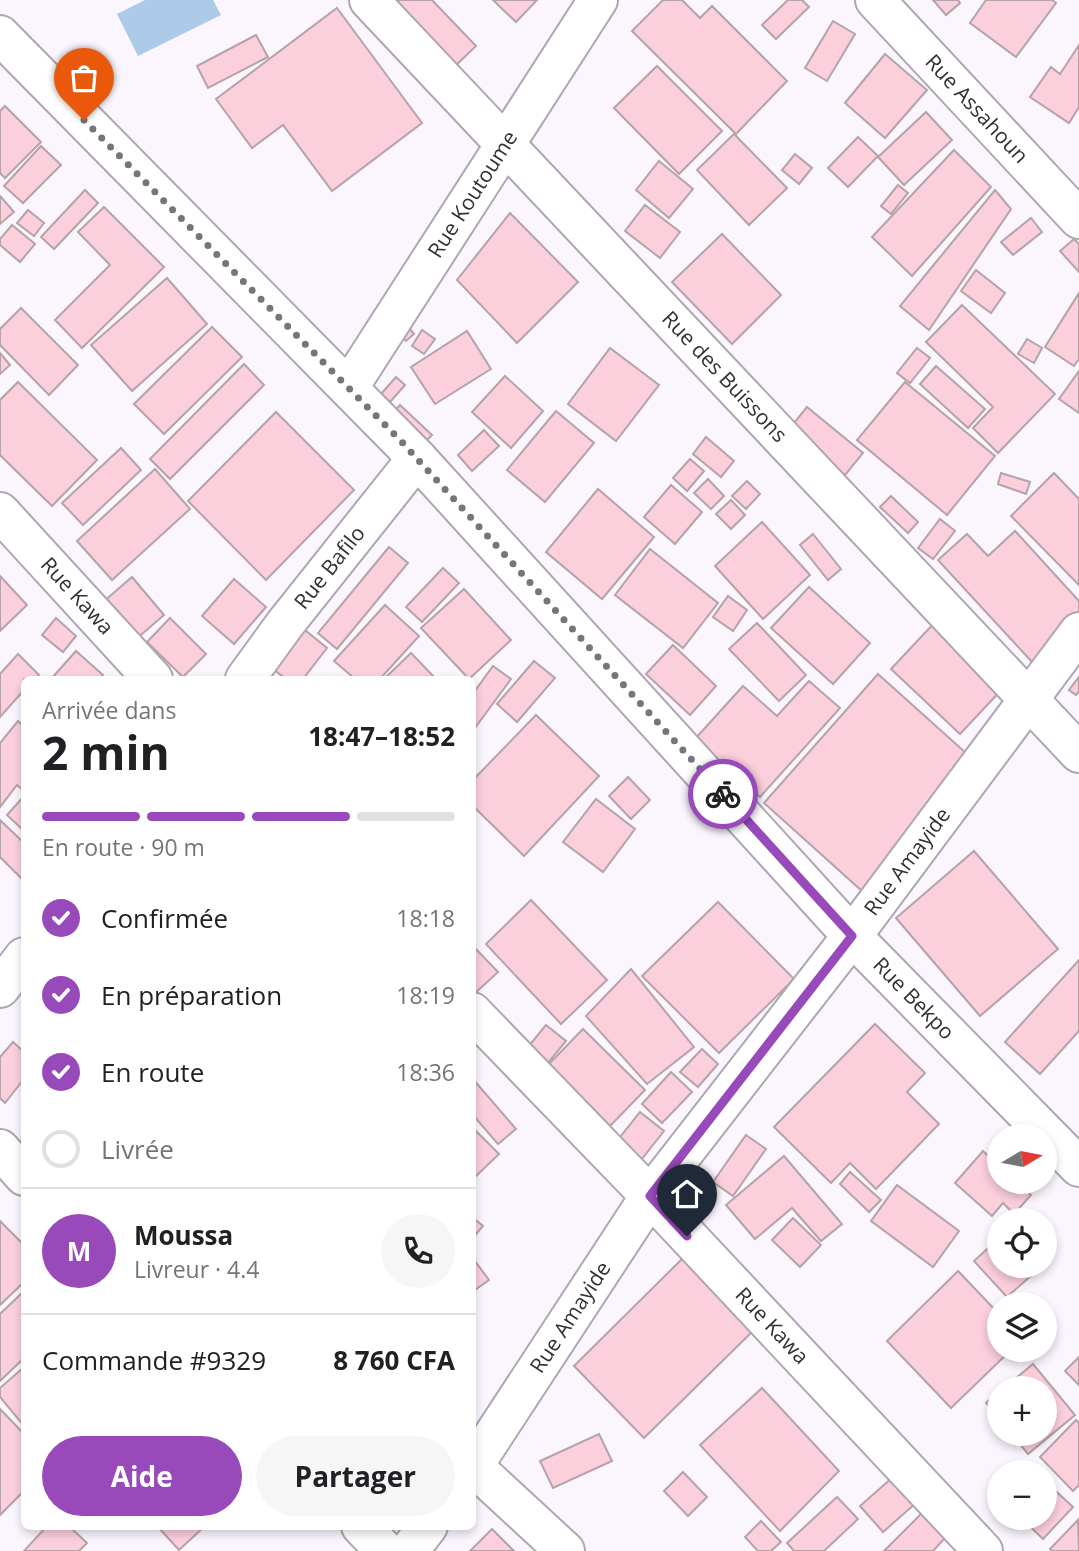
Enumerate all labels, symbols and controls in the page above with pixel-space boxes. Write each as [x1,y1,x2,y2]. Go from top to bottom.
pin [54,48,114,120]
street label: Rue Assahoun [920,48,1035,169]
icon: bag [65,59,103,97]
street label: Rue Koutoume [421,125,523,263]
street label: Rue des Buissons [656,305,794,448]
street label: Rue Bafilo [287,520,371,614]
street label: Rue Kawa [35,551,120,640]
text: Arrivée dans [42,694,176,726]
text: 18:47–18:52 [308,718,455,754]
text: 2 min [42,721,170,783]
courier [688,759,758,829]
icon: bike [704,775,742,813]
street label: Rue Amayide [857,801,956,921]
text: En route · 90 m [42,831,205,863]
icon: check [42,899,80,937]
text: Confirmée [101,900,228,936]
text: 18:18 [396,902,455,934]
street label: Rue Bekpo [867,951,961,1045]
icon: check [42,976,80,1014]
text: En préparation [101,977,282,1013]
text: 18:19 [396,979,455,1011]
icon: check [42,1053,80,1091]
text: En route [101,1054,204,1090]
text: 18:36 [396,1056,455,1088]
north arrow [987,1124,1057,1194]
map controls [987,1124,1057,1530]
text: Livrée [101,1131,174,1167]
pin [657,1164,717,1236]
icon: home [668,1175,706,1213]
button: locate [987,1208,1057,1278]
button: phone [381,1214,455,1288]
text: Moussa [134,1217,233,1253]
text: M [67,1233,91,1269]
text: Livreur · 4.4 [134,1253,259,1285]
street label: Rue Amayide [523,1256,616,1378]
street label: Rue Kawa [730,1281,815,1370]
button: layers [987,1292,1057,1362]
text: Commande #9329 [42,1342,266,1378]
text: 8 760 CFA [333,1342,455,1378]
button: + [987,1376,1057,1446]
button: Aide [42,1436,242,1516]
button: Partager [256,1436,455,1516]
button: − [987,1460,1057,1530]

